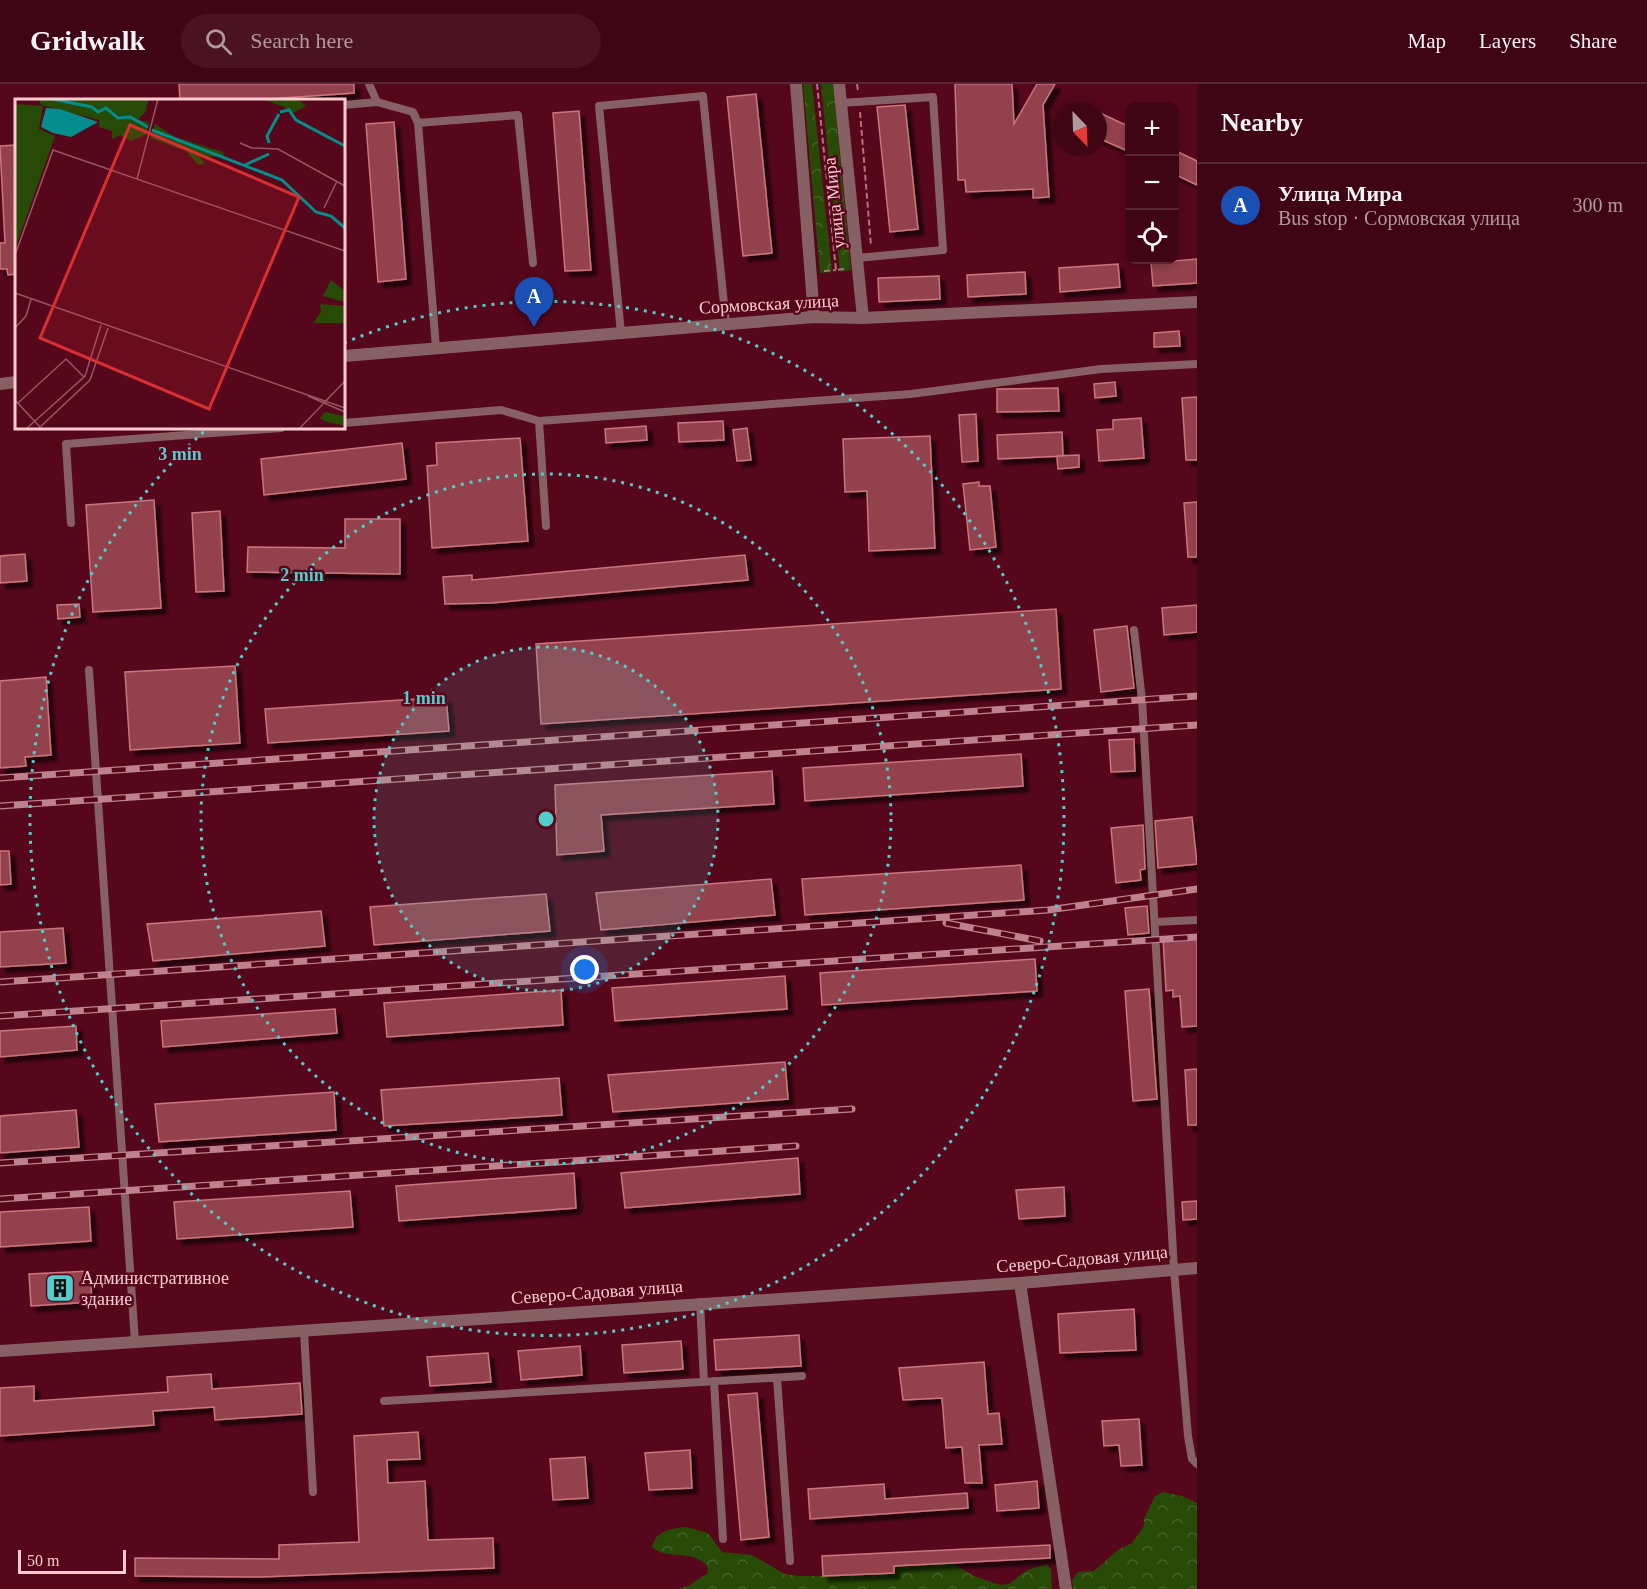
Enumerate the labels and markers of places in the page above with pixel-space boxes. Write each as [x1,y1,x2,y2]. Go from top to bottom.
pin: A [514,278,554,327]
centre of rings [536,809,556,829]
place label: Административное здание [81,1268,229,1309]
building icon: Административное здание [44,1272,76,1304]

